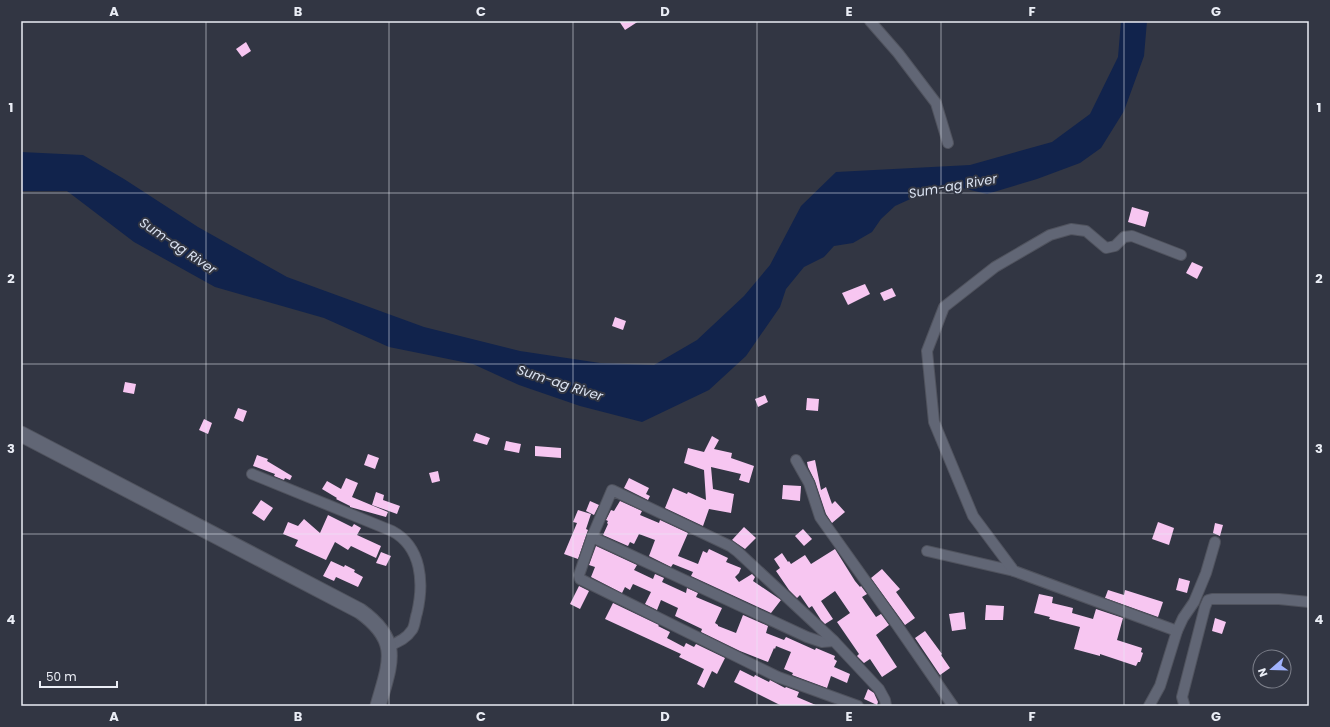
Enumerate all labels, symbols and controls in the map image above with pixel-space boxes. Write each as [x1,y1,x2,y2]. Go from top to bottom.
text: A [109,2,119,21]
text: B [294,2,303,21]
text: C [476,2,486,21]
text: D [660,2,670,21]
text: E [845,2,853,21]
text: F [1028,2,1036,21]
text: G [1211,2,1221,21]
text: 1 [9,98,13,117]
text: 1 [1317,98,1321,117]
water label: Sum-ag River [907,169,1000,203]
water label: Sum-ag River [136,213,221,279]
text: 2 [7,269,15,288]
text: 2 [1315,269,1323,288]
water label: Sum-ag River [515,360,606,406]
text: 3 [7,439,15,458]
text: 3 [1315,439,1323,458]
text: 4 [7,610,16,629]
text: 4 [1315,610,1324,629]
north arrow [1252,649,1292,689]
scale bar [40,663,117,689]
text: N [1254,666,1272,679]
text: 50 m [46,668,77,685]
text: A [109,707,119,726]
text: B [294,707,303,726]
text: C [476,707,486,726]
text: D [660,707,670,726]
text: E [845,707,853,726]
text: F [1028,707,1036,726]
text: G [1211,707,1221,726]

